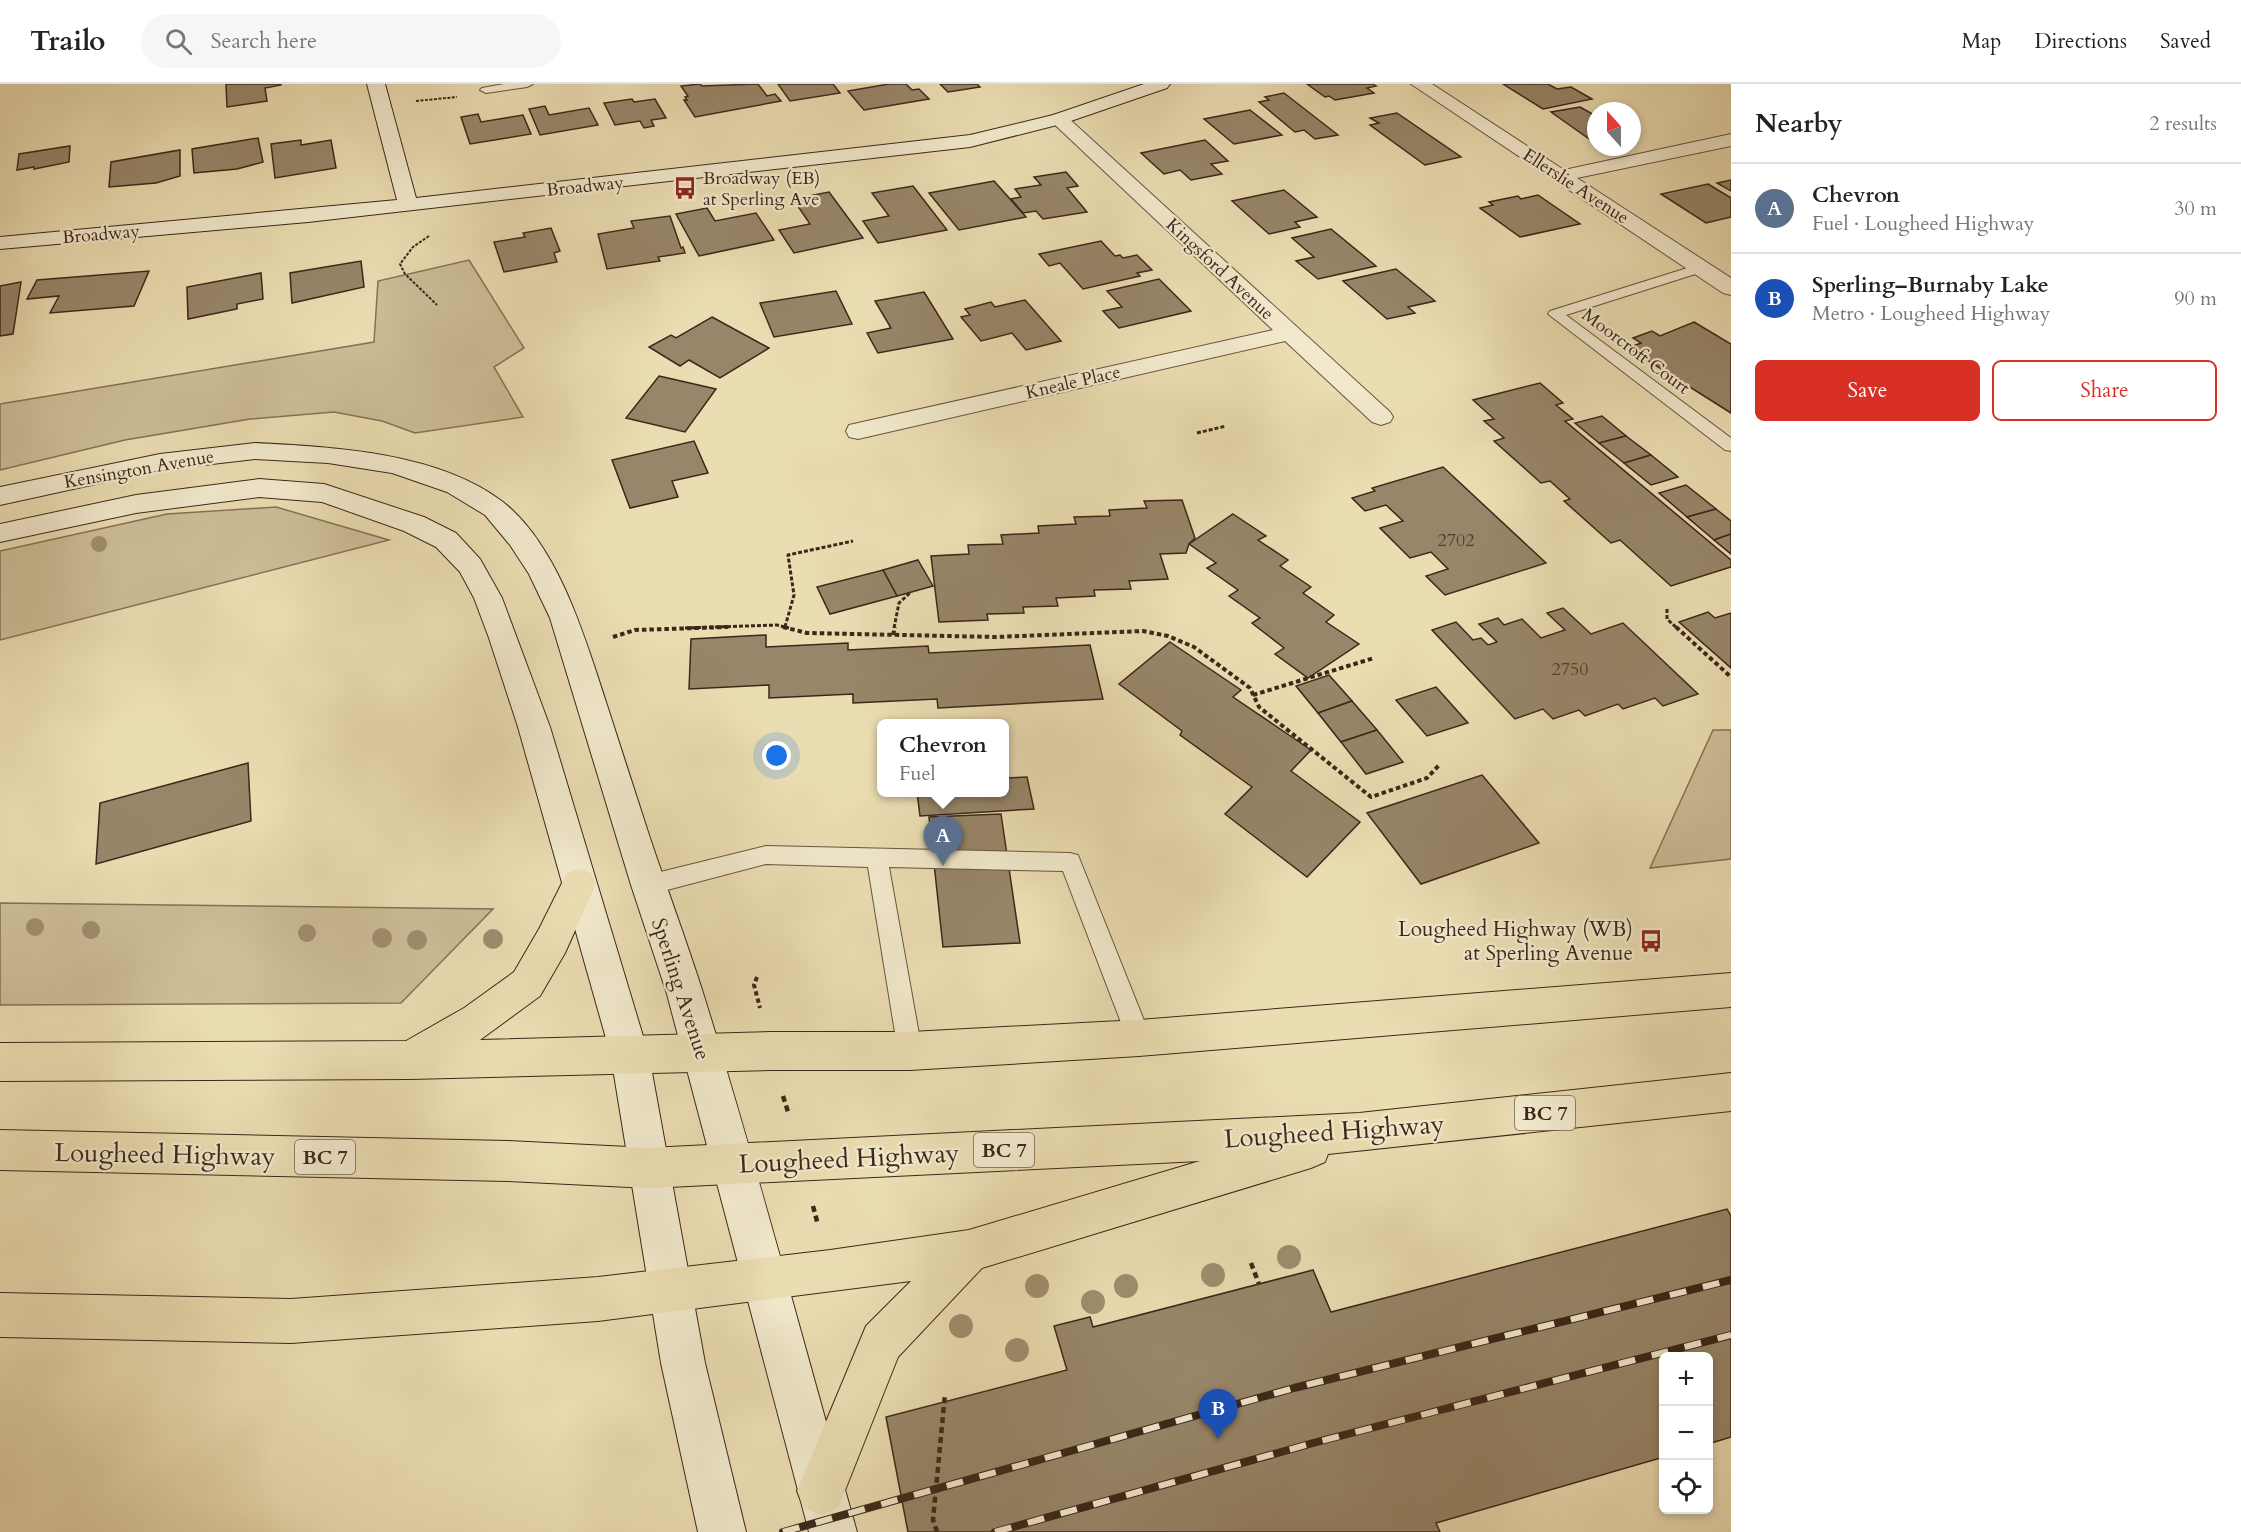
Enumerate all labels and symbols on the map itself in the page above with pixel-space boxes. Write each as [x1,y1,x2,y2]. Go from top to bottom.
north arrow [1587,102,1641,156]
street label: Ellerslie Avenue [1518,143,1634,230]
place label: Broadway (EB) at Sperling Ave [703,166,820,212]
street label: Broadway [545,170,625,203]
bus stop icon: Broadway (EB) at Sperling Ave [672,175,698,201]
street label: Kingsford Avenue [1160,213,1279,326]
street label: Broadway [61,219,141,250]
street label: Moorcroft Court [1577,303,1695,400]
street label: Kneale Place [1023,359,1123,406]
street label: Kensington Avenue [62,444,216,495]
house number: 2702 [1438,528,1474,553]
house number: 2750 [1552,657,1588,682]
your location [762,741,791,770]
pin: A [924,816,962,866]
street label: Sperling Avenue [644,914,717,1064]
place label: Lougheed Highway (WB) at Sperling Avenue [1398,915,1633,968]
bus stop icon: Lougheed Highway (WB) at Sperling Avenue [1638,928,1664,954]
road number: BC 7 [1515,1096,1575,1130]
street label: Lougheed Highway [1223,1106,1446,1157]
road number: BC 7 [974,1133,1034,1167]
street label: Lougheed Highway [54,1135,276,1174]
street label: Lougheed Highway [738,1135,961,1182]
road number: BC 7 [295,1140,355,1174]
pin: B [1198,1390,1238,1439]

